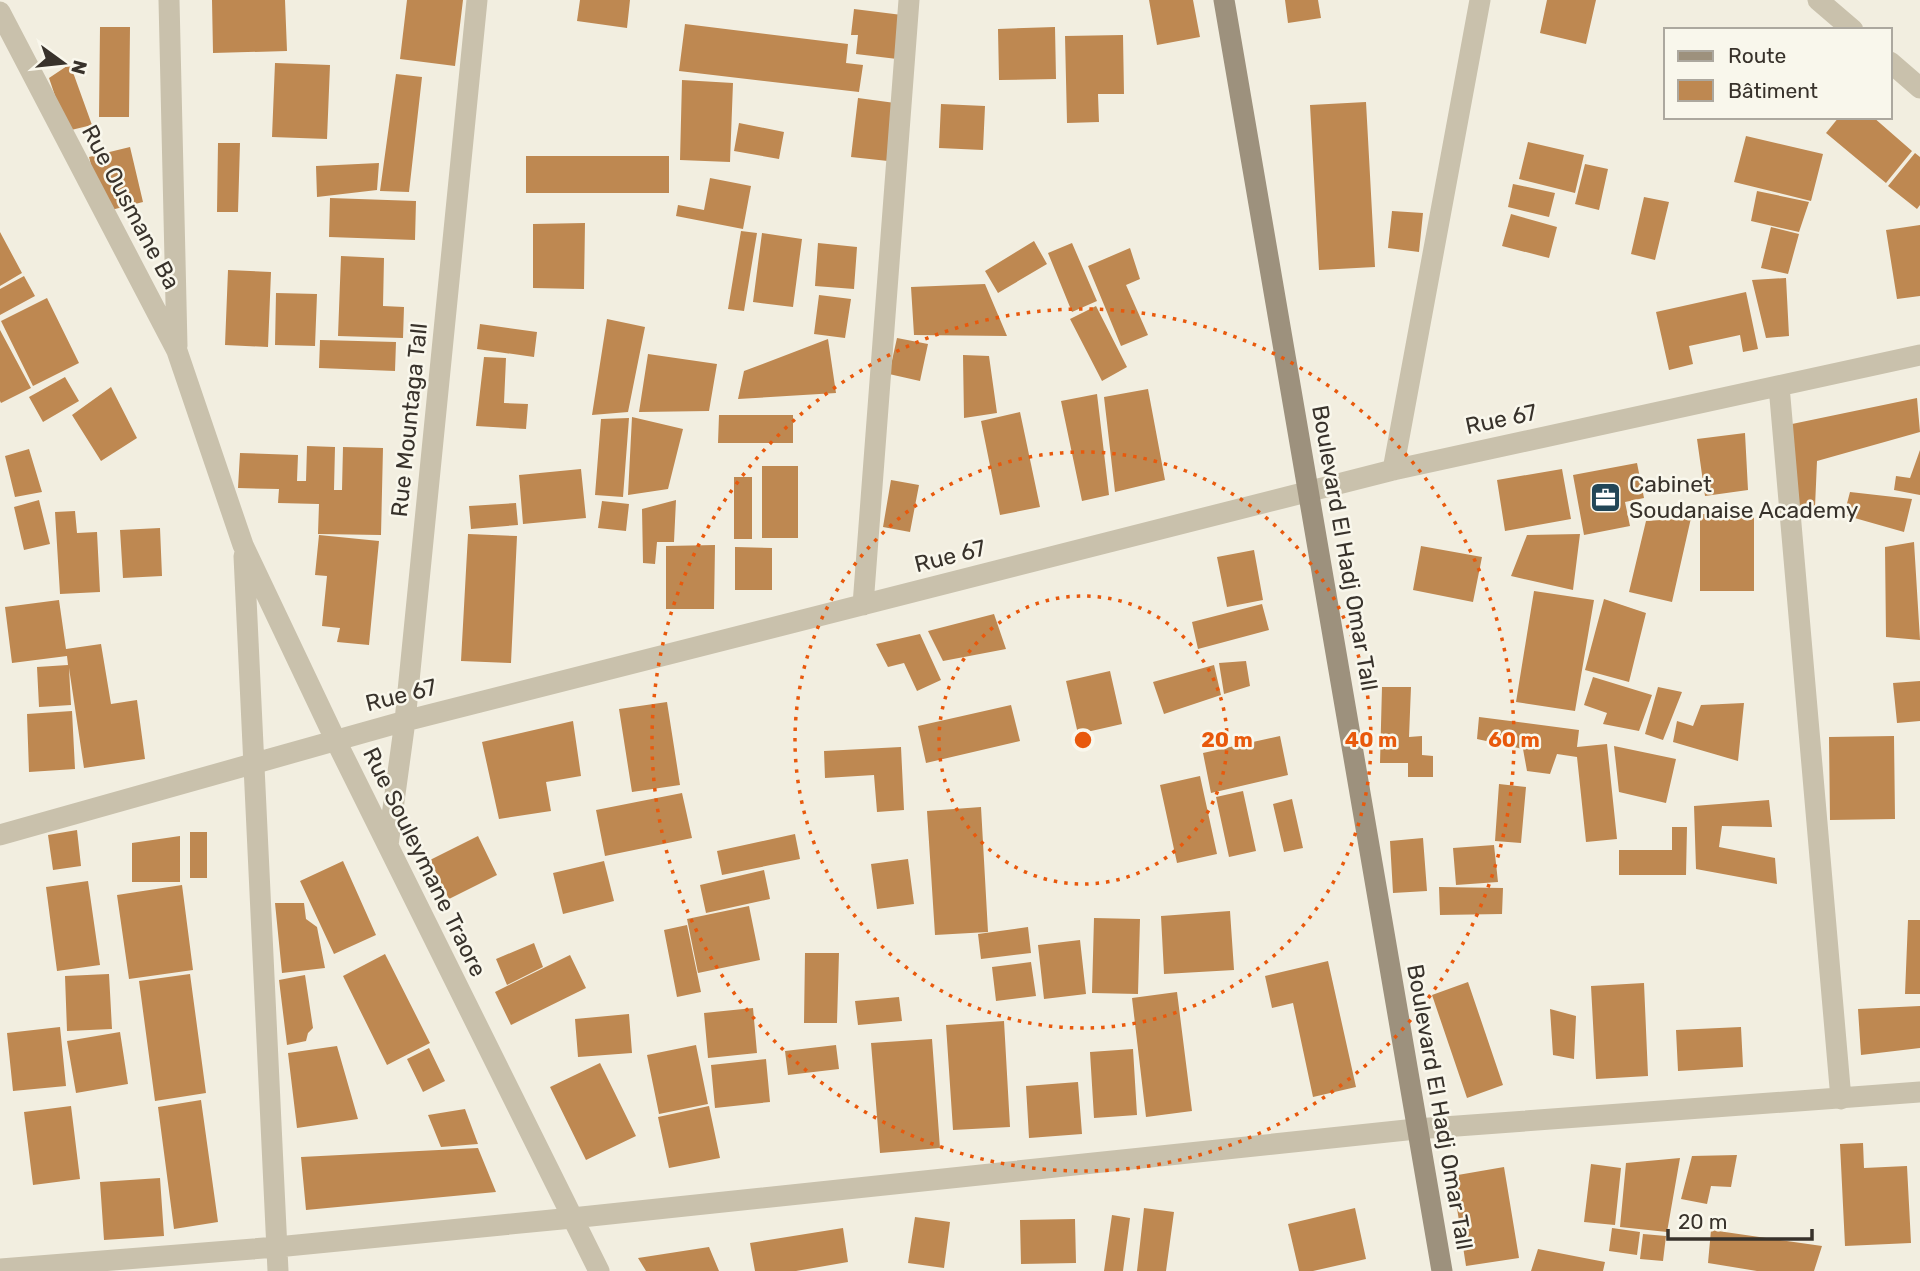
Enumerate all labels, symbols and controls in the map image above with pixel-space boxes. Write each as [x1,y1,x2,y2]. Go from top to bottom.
north arrow [28,28,98,98]
legend [1664,28,1892,119]
text: Route [1728,43,1786,68]
text: N [66,58,92,77]
text: Bâtiment [1728,78,1818,103]
street label: Rue Ousmane Ba [76,120,186,294]
street label: Rue Mountaga Tall [385,322,433,518]
street label: Rue 67 [1463,398,1539,440]
street label: Boulevard El Hadj Omar Tall [1306,403,1384,693]
place label: Cabinet Soudanaise Academy [1629,470,1859,524]
office icon: Cabinet Soudanaise Academy [1589,480,1623,514]
street label: Rue 67 [911,534,989,578]
street label: Rue 67 [362,673,440,717]
text: 20 m [1201,727,1253,752]
text: 40 m [1345,727,1397,752]
text: 60 m [1488,727,1540,752]
centre of rings [1071,728,1095,752]
street label: Rue Souleymane Traore [357,743,493,981]
street label: Boulevard El Hadj Omar Tall [1401,962,1479,1252]
scale bar [1668,1198,1812,1242]
text: 20 m [1678,1209,1727,1234]

